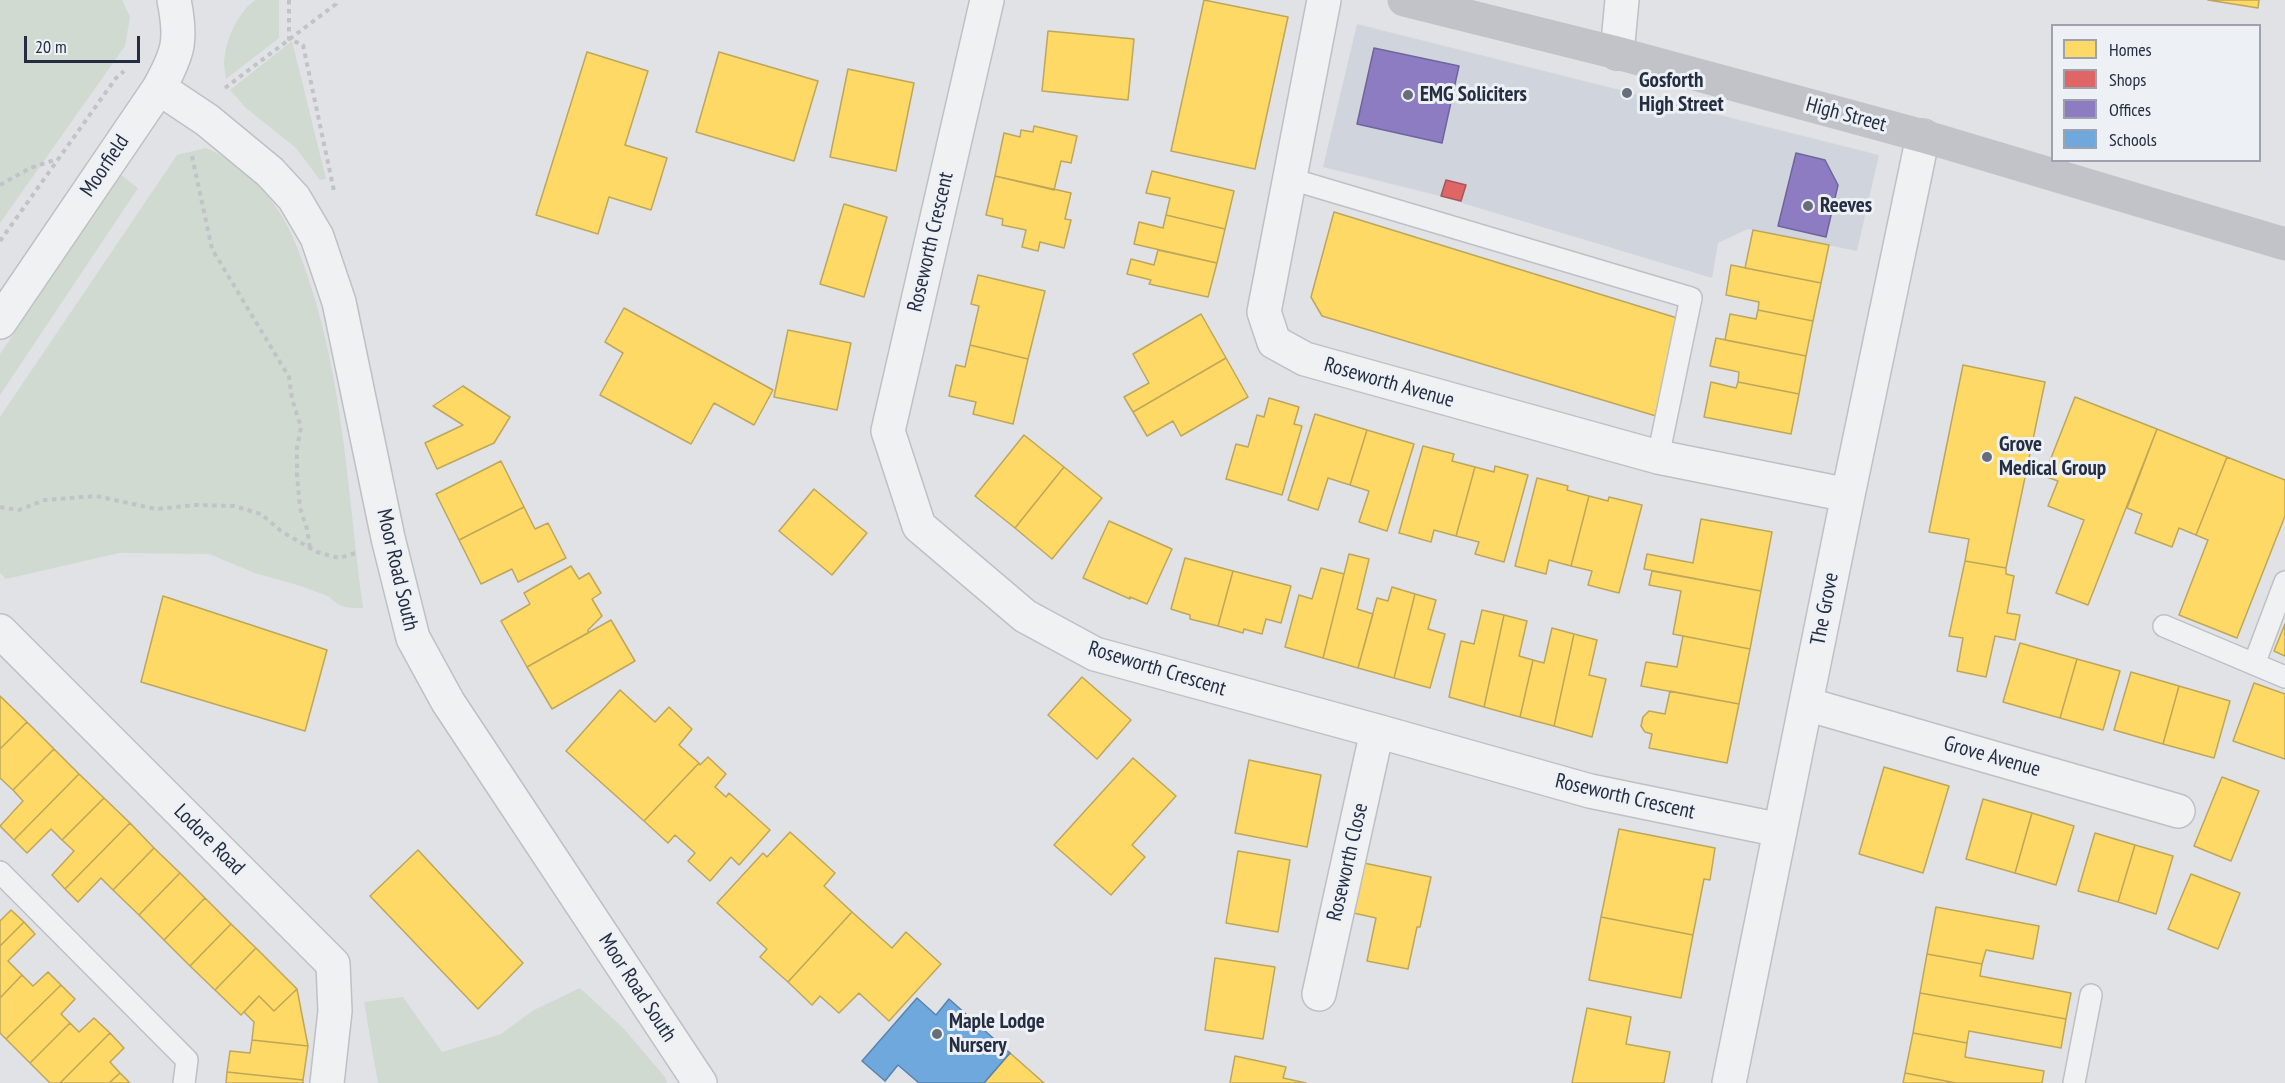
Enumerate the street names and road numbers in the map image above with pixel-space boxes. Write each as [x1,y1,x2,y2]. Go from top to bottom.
street label: High Street [1803,92,1889,138]
street label: Moorfield [75,130,135,202]
street label: Roseworth Crescent [903,170,959,314]
street label: Roseworth Avenue [1321,352,1457,414]
street label: Moor Road South [371,507,423,633]
street label: The Grove [1806,571,1844,647]
street label: Roseworth Crescent [1085,636,1229,702]
street label: Grove Avenue [1941,731,2043,783]
street label: Roseworth Crescent [1553,769,1697,825]
street label: Lodore Road [168,799,250,881]
street label: Roseworth Close [1322,801,1374,923]
street label: Moor Road South [593,929,681,1047]

